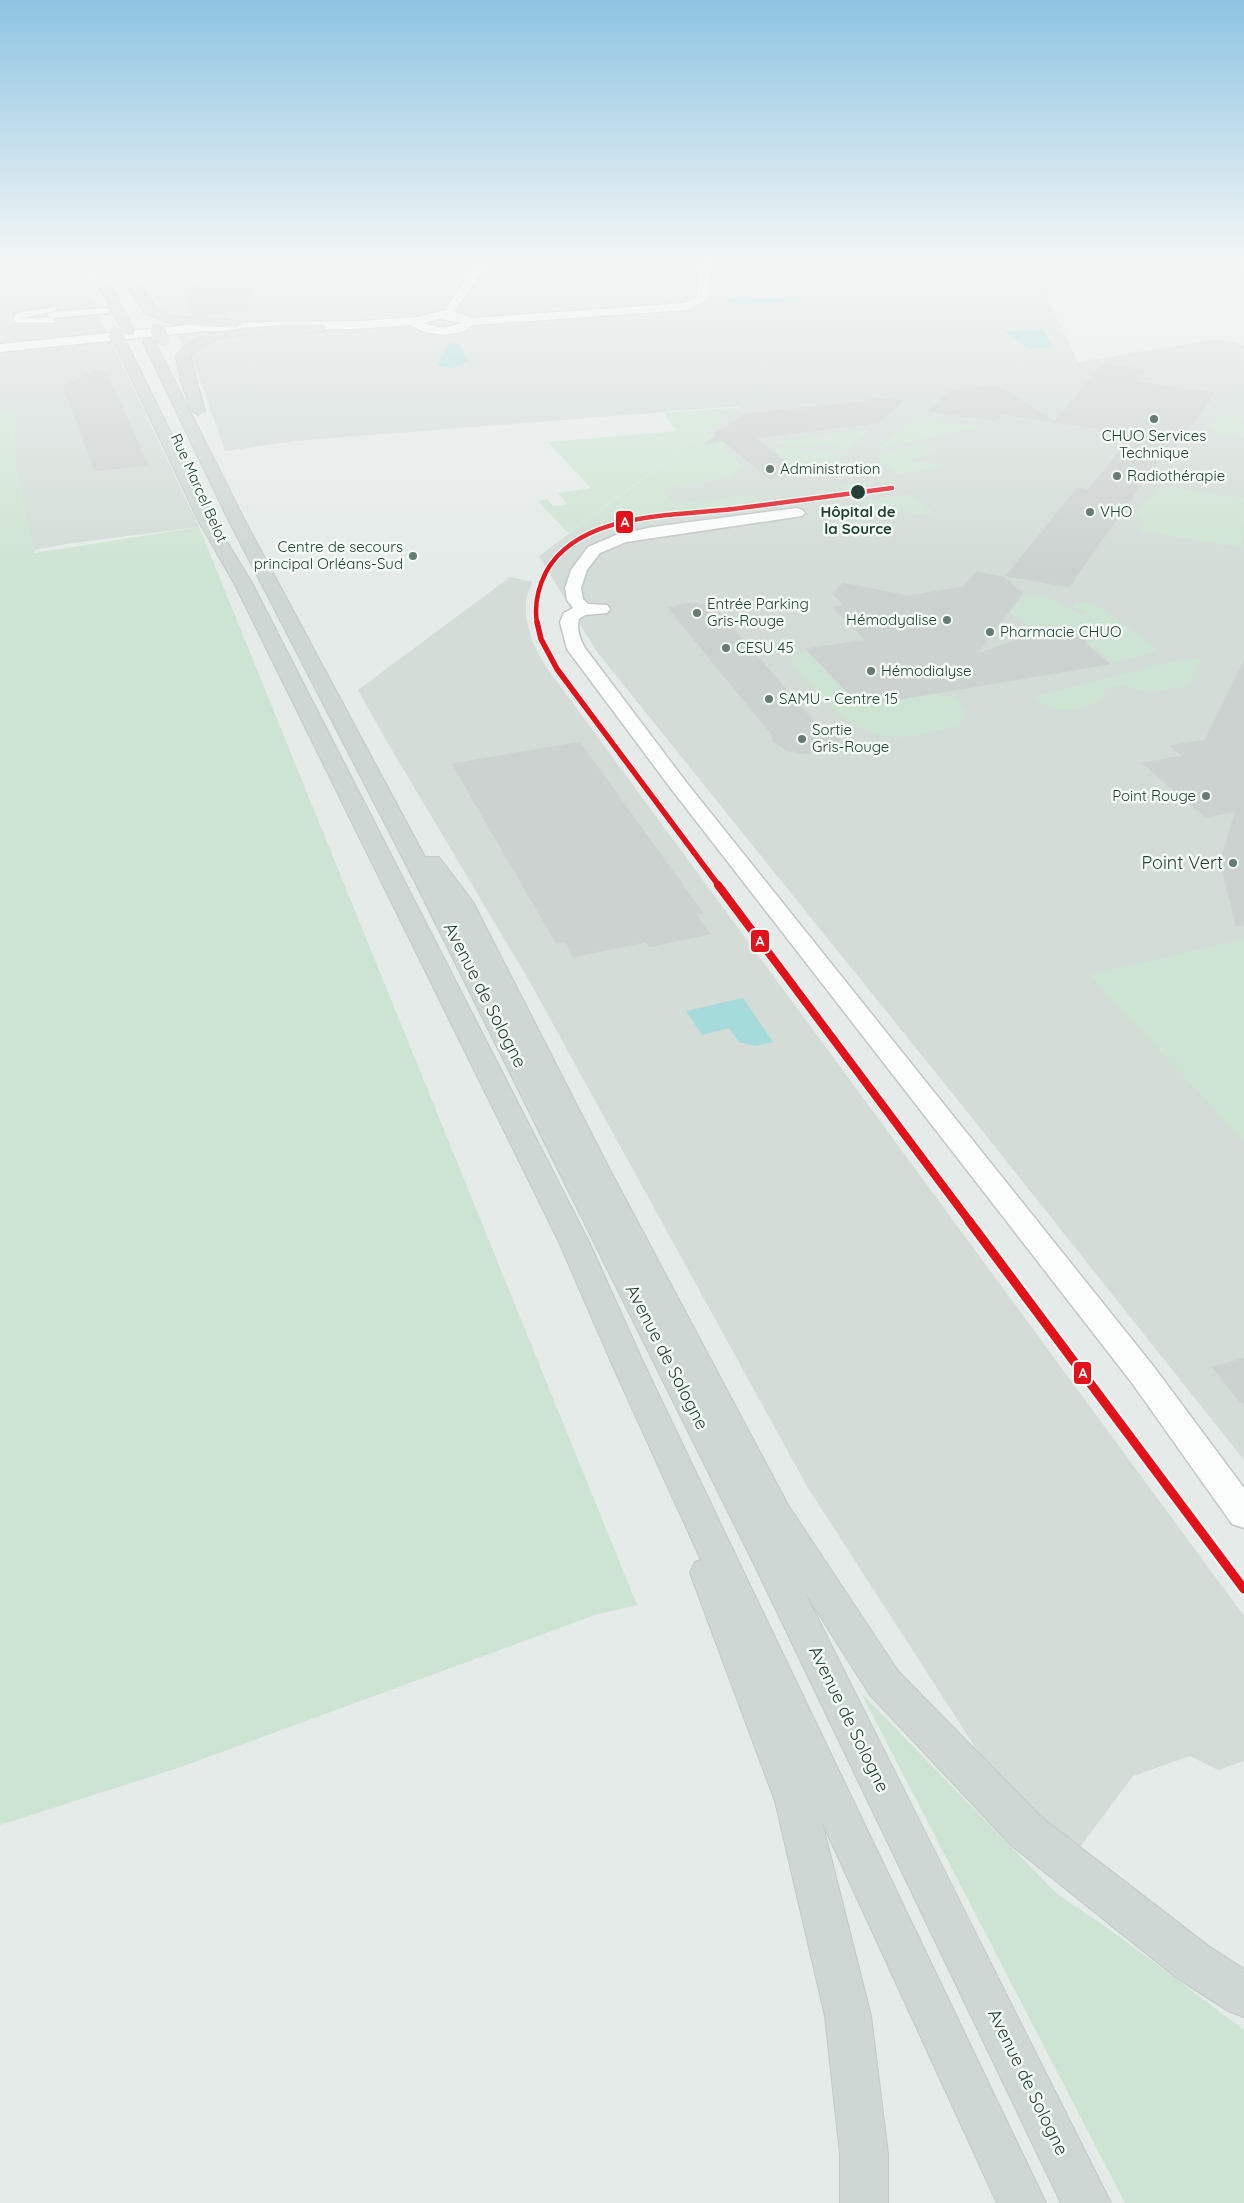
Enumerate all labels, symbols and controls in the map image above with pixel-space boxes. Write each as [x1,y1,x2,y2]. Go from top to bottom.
marker: CHUO Services Technique [1148,413,1160,425]
place label: CHUO Services Technique [1102,426,1206,462]
street label: Rue Marcel Belot [167,430,232,545]
place label: Administration [780,459,880,478]
marker: Administration [764,463,776,475]
place label: Radiothérapie [1127,466,1225,485]
marker: Radiothérapie [1111,470,1123,482]
marker: Hôpital de la Source [849,483,867,501]
place label: Hôpital de la Source [820,502,896,538]
place label: VHO [1100,502,1132,521]
marker: VHO [1084,506,1096,518]
line badge: A [615,510,634,534]
text: A [621,513,630,531]
place label: Centre de secours principal Orléans-Sud [254,537,403,573]
marker: Centre de secours principal Orléans-Sud [407,550,419,562]
place label: Entrée Parking Gris-Rouge [707,594,809,630]
marker: Entrée Parking Gris-Rouge [691,607,703,619]
place label: Hémodyalise [846,610,937,629]
marker: Hémodyalise [941,614,953,626]
place label: Pharmacie CHUO [1000,622,1121,641]
marker: Pharmacie CHUO [984,626,996,638]
place label: CESU 45 [736,638,794,657]
marker: CESU 45 [720,642,732,654]
place label: Hémodialyse [881,661,972,680]
marker: Hémodialyse [865,665,877,677]
place label: SAMU - Centre 15 [779,689,898,708]
marker: SAMU - Centre 15 [763,693,775,705]
place label: Sortie Gris-Rouge [812,720,889,756]
marker: Sortie Gris-Rouge [796,733,808,745]
place label: Point Rouge [1112,786,1196,805]
marker: Point Rouge [1200,790,1212,802]
place label: Point Vert [1142,851,1223,874]
marker: Point Vert [1227,857,1239,869]
street label: Avenue de Sologne [439,918,532,1071]
line badge: A [750,929,770,953]
text: A [756,932,765,950]
street label: Avenue de Sologne [621,1280,714,1433]
line badge: A [1073,1361,1092,1385]
text: A [1079,1364,1088,1382]
street label: Avenue de Sologne [804,1642,895,1796]
street label: Avenue de Sologne [983,2005,1074,2159]

